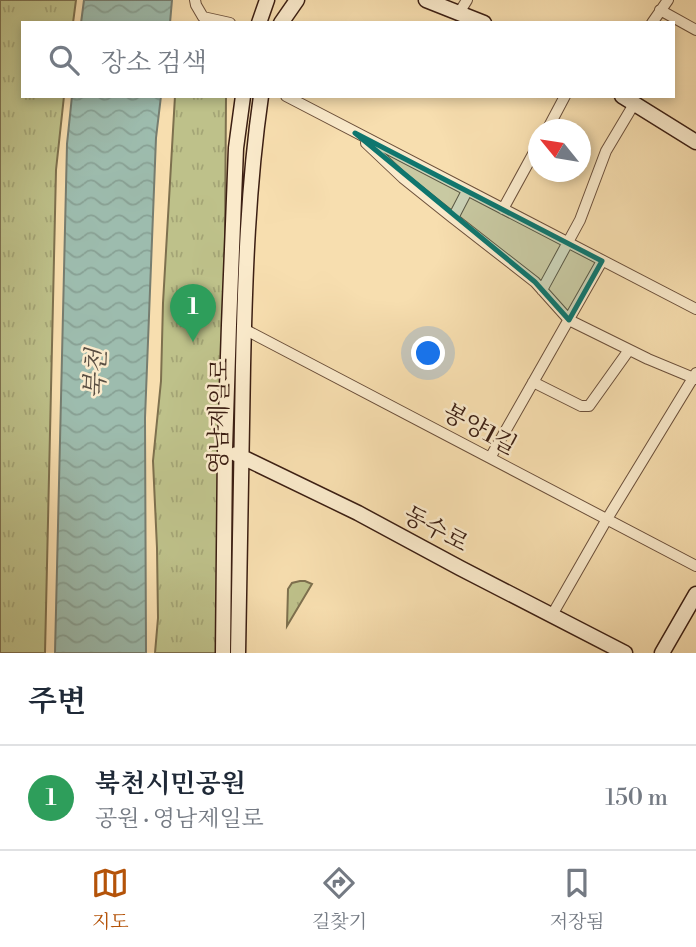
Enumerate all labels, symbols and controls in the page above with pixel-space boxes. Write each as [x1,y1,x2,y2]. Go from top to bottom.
search box [21,21,675,98]
icon: search [45,41,83,79]
text: 장소 검색 [101,47,207,79]
north arrow [528,119,591,182]
pin: 1 [170,284,216,342]
your location [411,336,445,370]
water label: 북천 [79,346,113,400]
street label: 영남제일로 [204,358,236,474]
street label: 봉양1길 [437,398,522,462]
street label: 동수로 [398,500,473,559]
text: 주변 [28,683,86,721]
text: 북천시민공원 [95,768,246,800]
text: 1 [45,784,57,812]
text: 150 m [605,784,668,812]
text: 공원 · 영남제일로 [95,805,264,833]
tab: 지도 [91,864,129,934]
tab: 길찾기 [312,864,367,934]
tab: 저장됨 [550,864,605,934]

